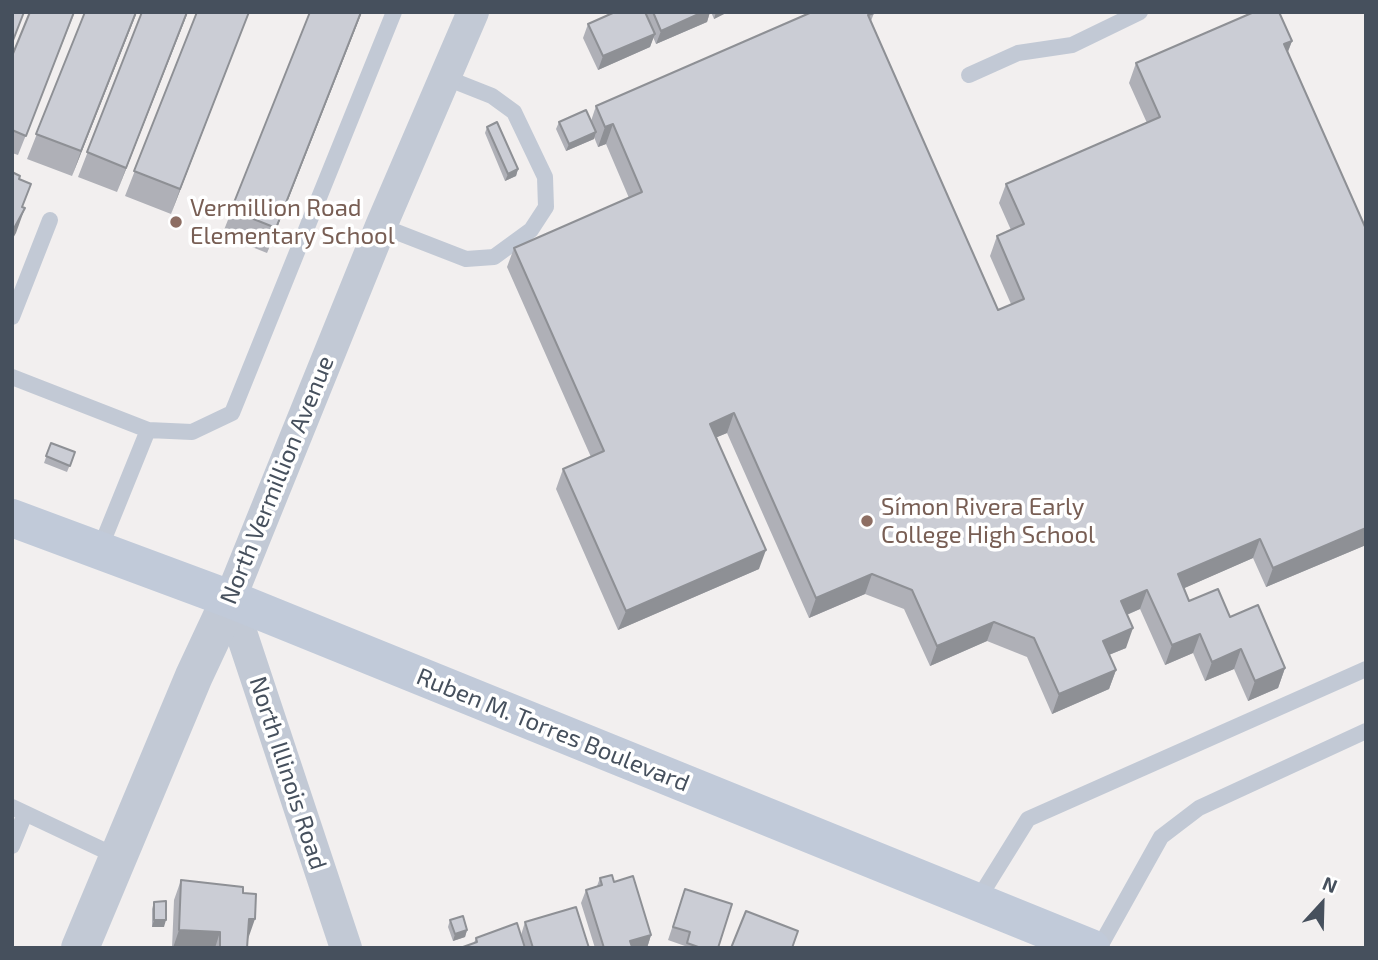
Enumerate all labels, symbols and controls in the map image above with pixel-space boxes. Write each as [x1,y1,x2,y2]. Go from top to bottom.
place label: Vermillion Road Elementary School [190,194,395,250]
marker: Vermillion Road Elementary School [168,214,184,230]
street label: North Vermillion Avenue [214,352,340,608]
place label: Símon Rivera Early College High School [881,493,1095,549]
marker: Símon Rivera Early College High School [859,513,875,529]
street label: Ruben M. Torres Boulevard [412,662,694,798]
street label: North Illinois Road [243,673,333,873]
north arrow [1287,869,1357,939]
text: N [1319,871,1341,897]

